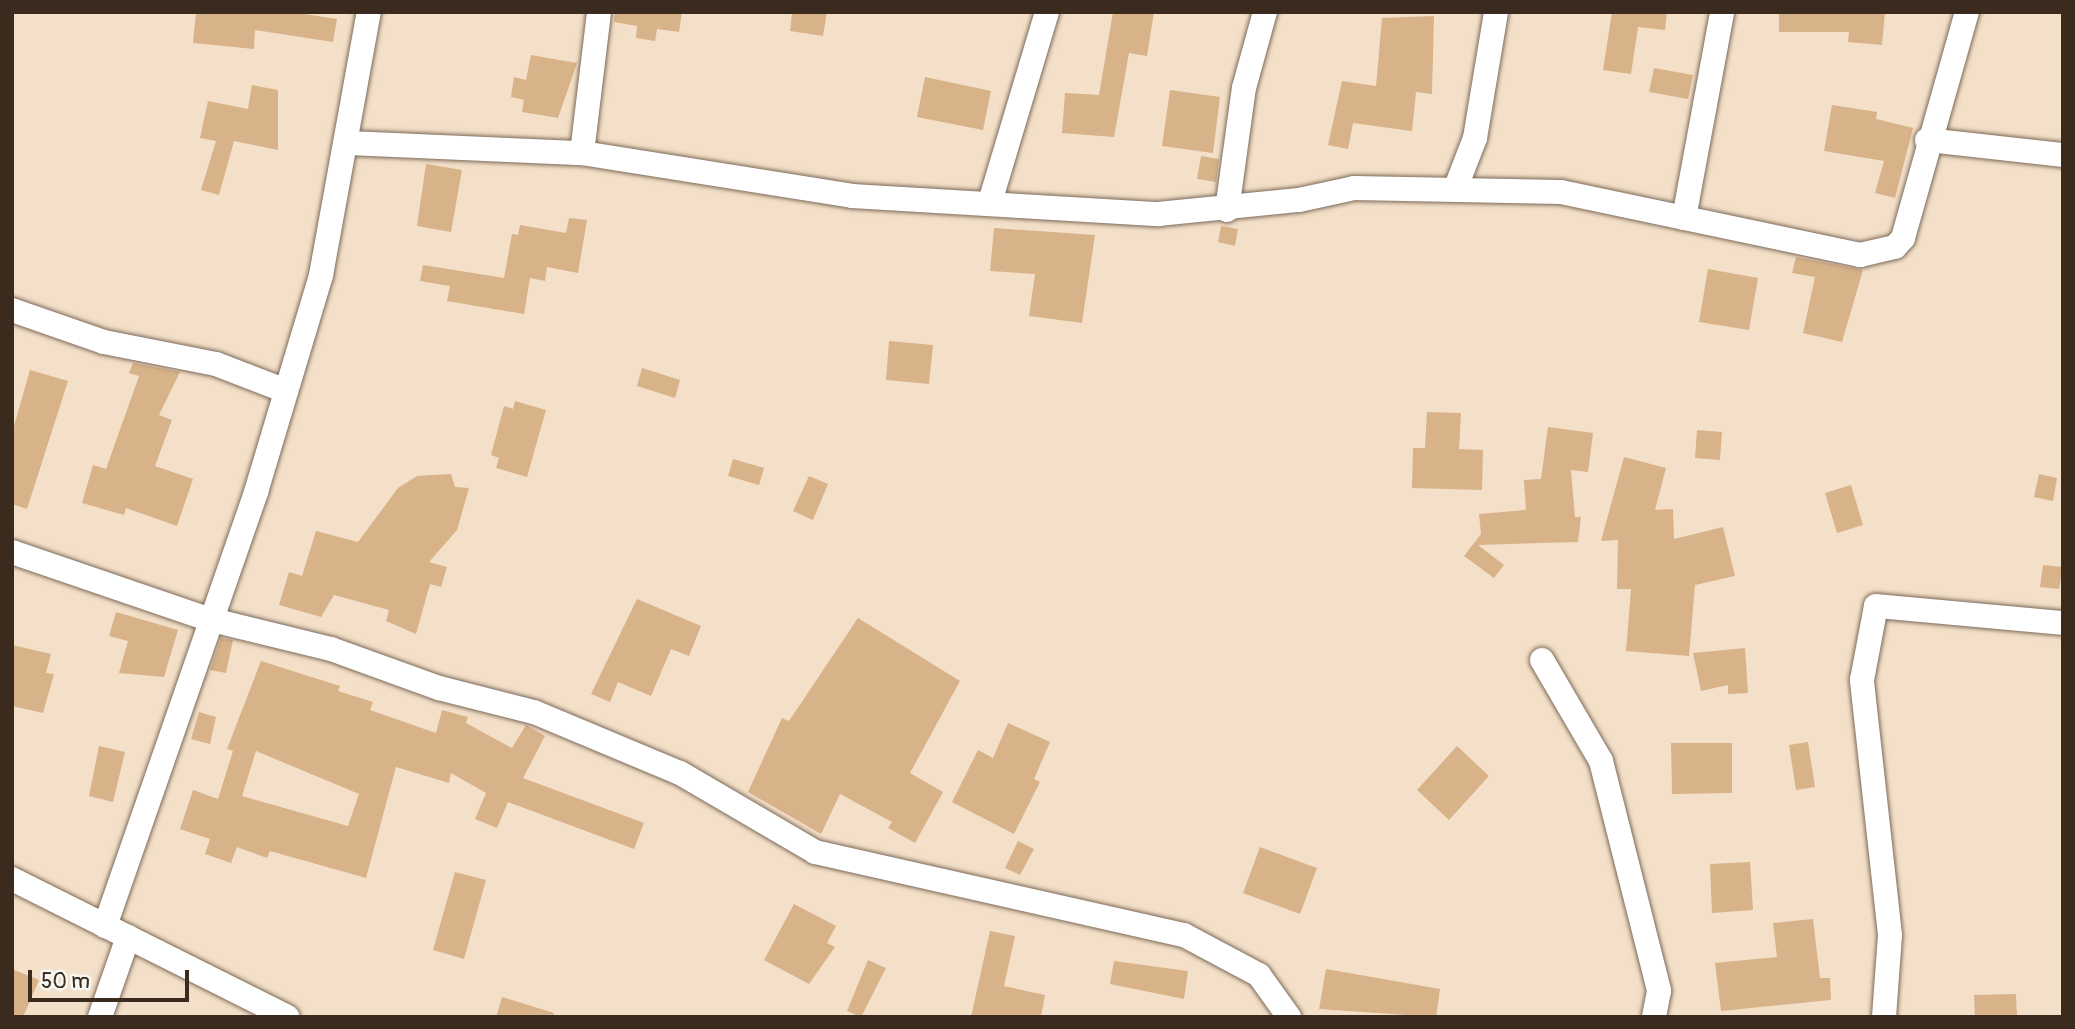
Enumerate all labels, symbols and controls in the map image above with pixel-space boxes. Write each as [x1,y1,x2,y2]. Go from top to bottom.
scale bar [32,956,192,1000]
text: 50 m [41,968,90,995]

